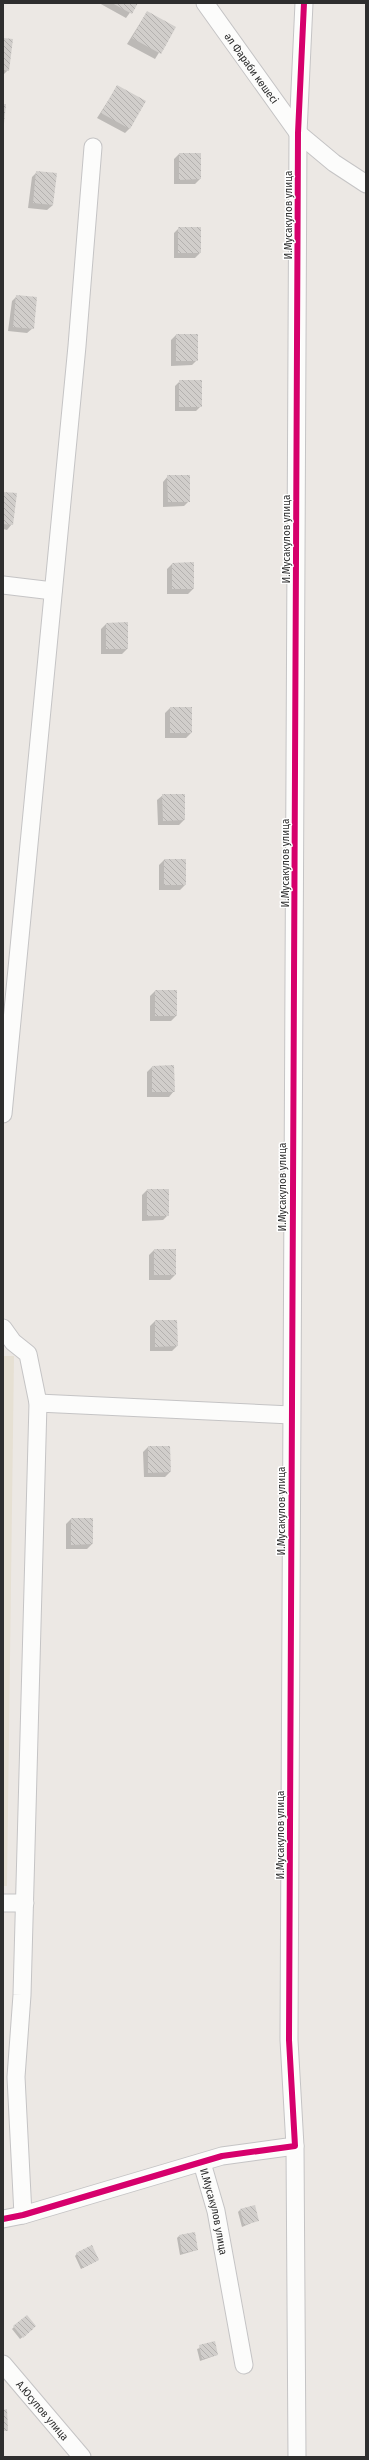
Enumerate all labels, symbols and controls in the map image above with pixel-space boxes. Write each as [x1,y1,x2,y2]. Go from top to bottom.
street label: әл Фараби көшесі [222,30,281,106]
street label: И.Мусакулов улица [282,171,295,259]
street label: И.Мусакулов улица [280,495,293,583]
street label: И.Мусакулов улица [279,819,292,907]
street label: И.Мусакулов улица [276,1143,289,1231]
street label: И.Мусакулов улица [275,1467,288,1555]
street label: И.Мусакулов улица [274,1791,287,1879]
street label: И.Мусакулов улица [197,2167,230,2256]
street label: А.Юсупов улица [14,2378,71,2443]

